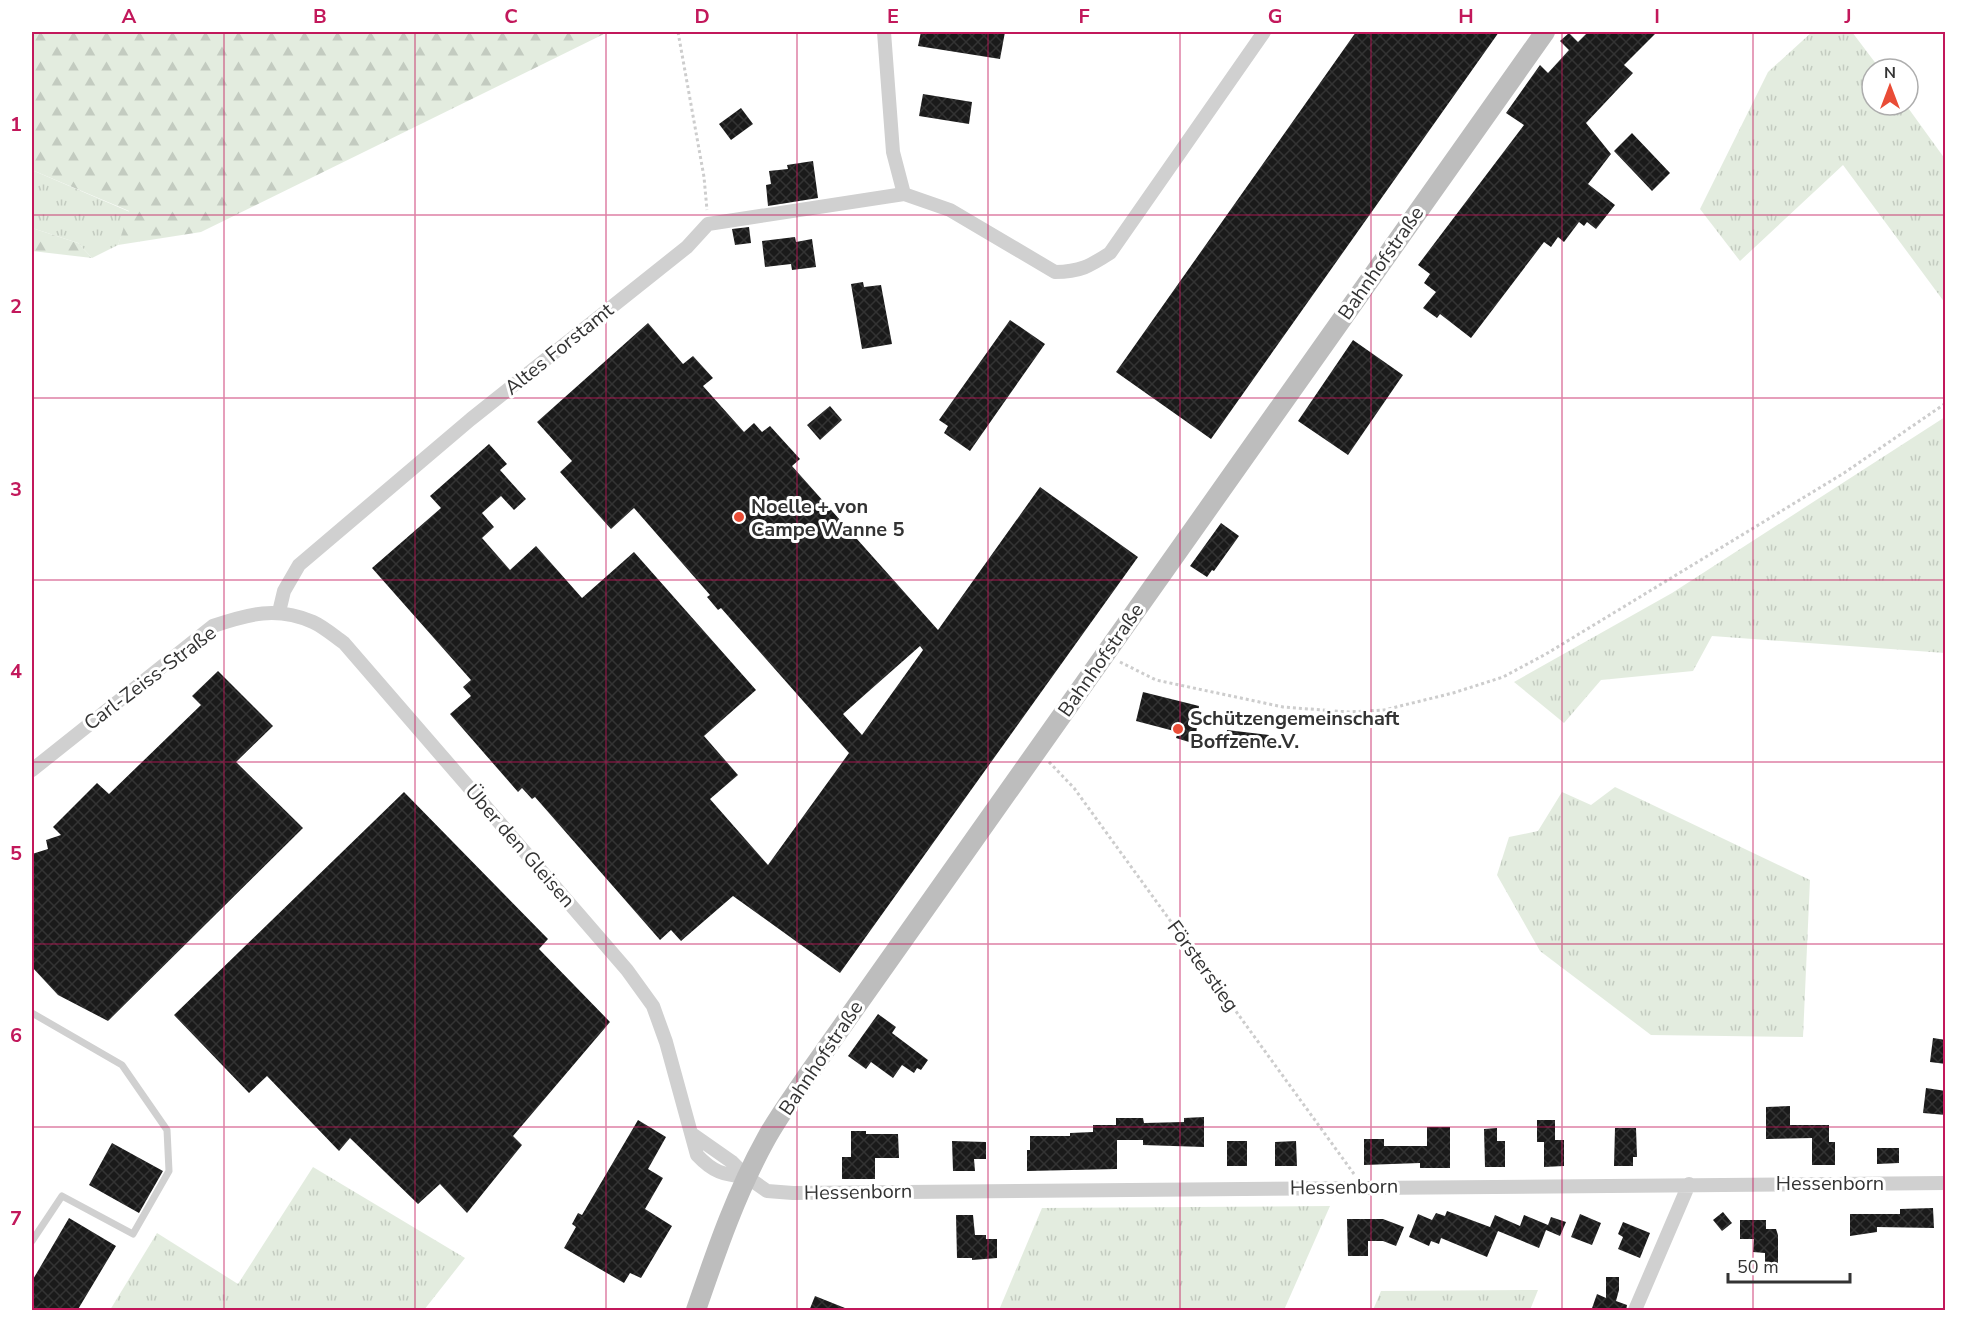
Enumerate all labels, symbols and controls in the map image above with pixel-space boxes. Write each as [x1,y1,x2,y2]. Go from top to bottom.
text: A [122,3,137,30]
text: B [313,3,327,30]
text: C [504,3,518,30]
text: D [694,3,710,30]
text: E [887,3,899,30]
text: F [1078,3,1090,30]
text: G [1268,3,1282,30]
text: H [1458,3,1474,30]
text: I [1654,3,1660,30]
text: J [1843,3,1852,30]
north arrow [1860,57,1920,117]
text: N [1884,62,1896,84]
text: 1 [10,111,22,138]
street label: Bahnhofstraße [1332,201,1430,325]
text: 2 [10,293,22,320]
street label: Altes Forstamt [499,296,620,401]
text: 3 [10,476,22,503]
place label: Noelle + von Campe Wanne 5 [751,493,905,543]
marker: Noelle + von Campe Wanne 5 [732,510,746,524]
street label: Bahnhofstraße [1052,598,1150,722]
street label: Carl-Zeiss-Straße [78,619,222,737]
text: 4 [10,658,22,685]
place label: Schützengemeinschaft Boffzen e.V. [1190,705,1400,755]
marker: Schützengemeinschaft Boffzen e.V. [1171,722,1185,736]
street label: Über den Gleisen [459,779,581,913]
text: 5 [10,840,22,867]
street label: Försterstieg [1161,915,1245,1017]
street label: Bahnhofstraße [773,995,869,1121]
text: 6 [10,1022,22,1049]
street label: Hessenborn [1776,1170,1884,1197]
street label: Hessenborn [1290,1173,1398,1201]
street label: Hessenborn [804,1178,912,1206]
text: 7 [10,1205,22,1232]
scale bar [1728,1246,1850,1284]
text: 50 m [1737,1255,1779,1279]

